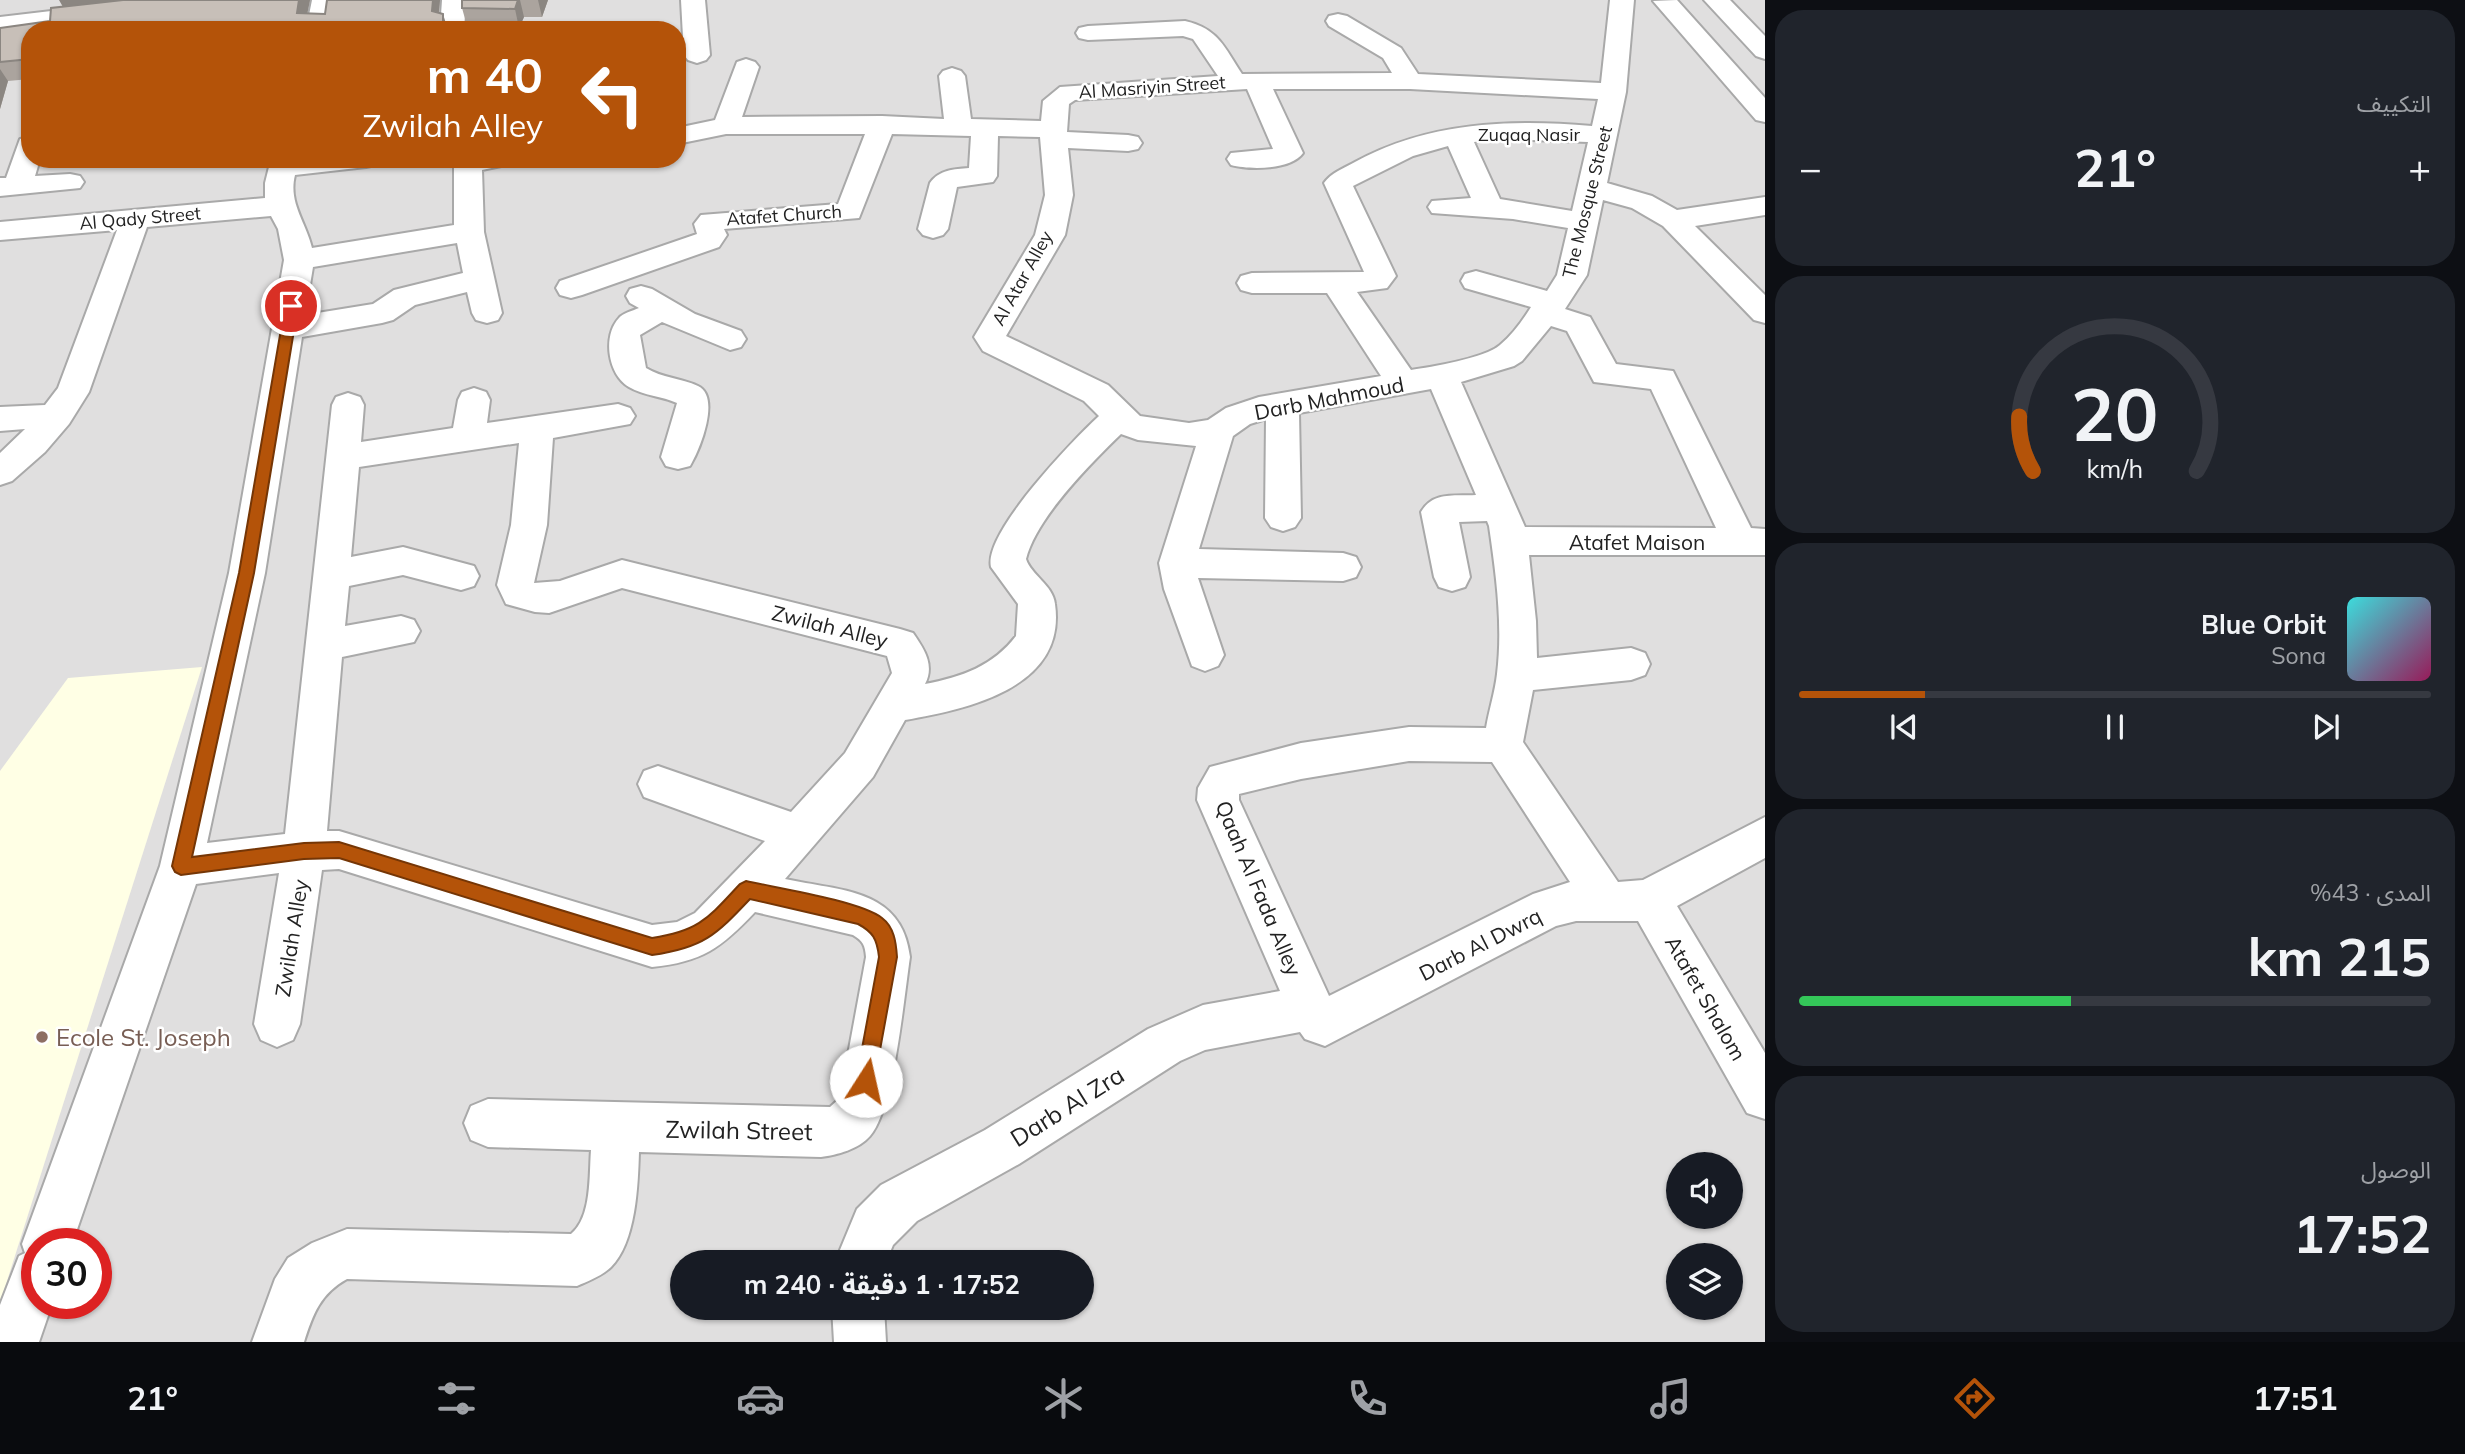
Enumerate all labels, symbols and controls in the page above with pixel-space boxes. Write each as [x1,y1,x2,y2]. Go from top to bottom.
text: 40 m [427,44,543,105]
icon: left [567,49,658,140]
street label: Al Masriyin Street [1078,70,1226,104]
text: التكييف [2357,89,2431,118]
text: Zwilah Alley [363,105,543,145]
street label: Zuqaq Nasir [1478,123,1580,146]
street label: The Mosque Street [1557,124,1617,280]
text: 21° [2074,135,2156,200]
text: − [1799,144,1822,192]
text: + [2408,144,2431,192]
street label: Atafet Church [725,199,843,231]
street label: Al Qady Street [78,201,202,235]
street label: Al Atar Alley [987,226,1058,329]
pin [261,276,321,336]
icon: arrive [272,287,310,325]
text: 20 [2071,368,2159,459]
street label: Darb Mahmoud [1252,371,1406,425]
text: km/h [2087,452,2143,483]
street label: Atafet Maison [1569,529,1705,555]
street label: Zwilah Alley [769,599,891,653]
text: Blue Orbit [2201,608,2326,641]
text: Sona [2271,641,2326,670]
icon: previous [1885,708,1923,746]
icon: pause [2096,708,2134,746]
icon: next [2307,708,2345,746]
street label: Qaah Al Fada Alley [1210,797,1308,979]
street label: Zwilah Alley [269,877,313,999]
text: المدى · 43% [2310,878,2431,907]
street label: Darb Al Dwrq [1414,902,1546,986]
text: 215 km [2248,924,2431,989]
street label: Atafet Shalom [1660,931,1752,1065]
place label: Ecole St. Joseph [56,1022,231,1052]
marker: Ecole St. Joseph [34,1029,50,1045]
position arrow [829,1044,903,1118]
street label: Darb Al Zra [1005,1059,1129,1153]
street label: Zwilah Street [665,1114,813,1146]
map controls [1666,1152,1743,1320]
button: sound [1666,1152,1743,1229]
text: الوصول [2361,1155,2431,1184]
text: 17:52 [2293,1201,2431,1266]
speed limit sign: 30 [21,1228,112,1319]
button: layers [1666,1243,1743,1320]
text: 17:52 · 1 دقيقة · 240 m [744,1268,1020,1301]
icon: filters [432,1374,481,1423]
icon: car [736,1374,785,1423]
icon: climate [1039,1374,1088,1423]
icon: phone [1343,1374,1392,1423]
icon: music [1646,1374,1695,1423]
icon: directions [1950,1374,1999,1423]
text: 21° [127,1378,178,1418]
text: 17:51 [2253,1378,2338,1418]

